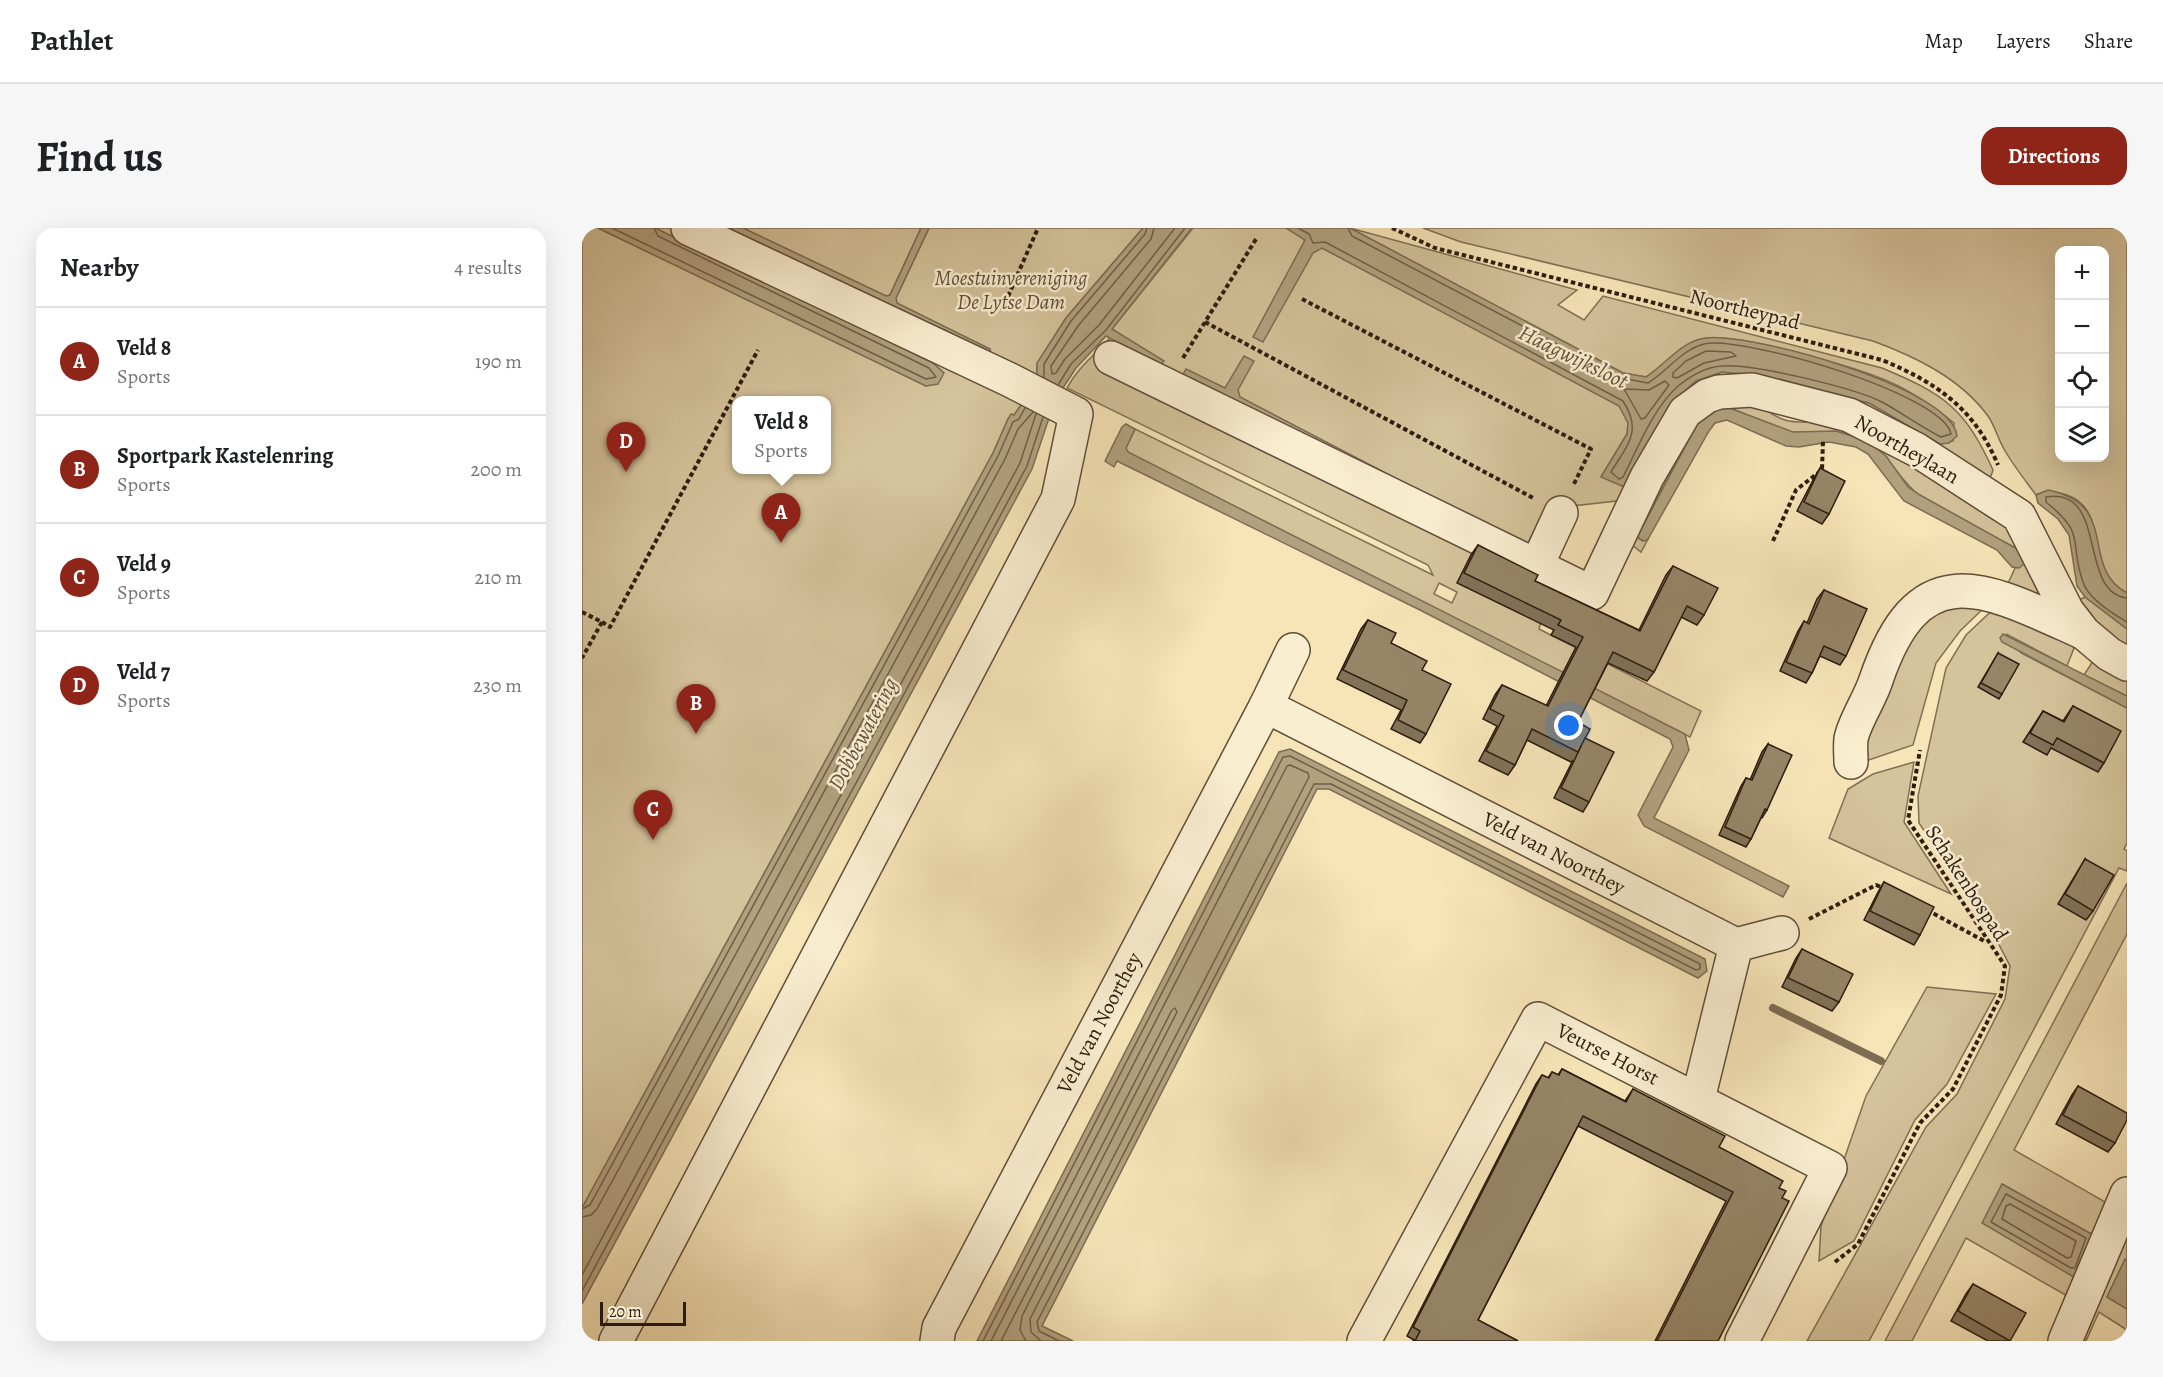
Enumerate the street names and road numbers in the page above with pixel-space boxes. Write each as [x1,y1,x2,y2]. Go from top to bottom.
street label: Noortheypad [1687,282,1804,336]
street label: Noortheylaan [1849,408,1965,490]
street label: Veld van Noorthey [1477,805,1631,901]
street label: Schakenbospad [1919,819,2015,947]
street label: Veld van Noorthey [1049,947,1148,1099]
street label: Veurse Horst [1551,1016,1664,1092]

